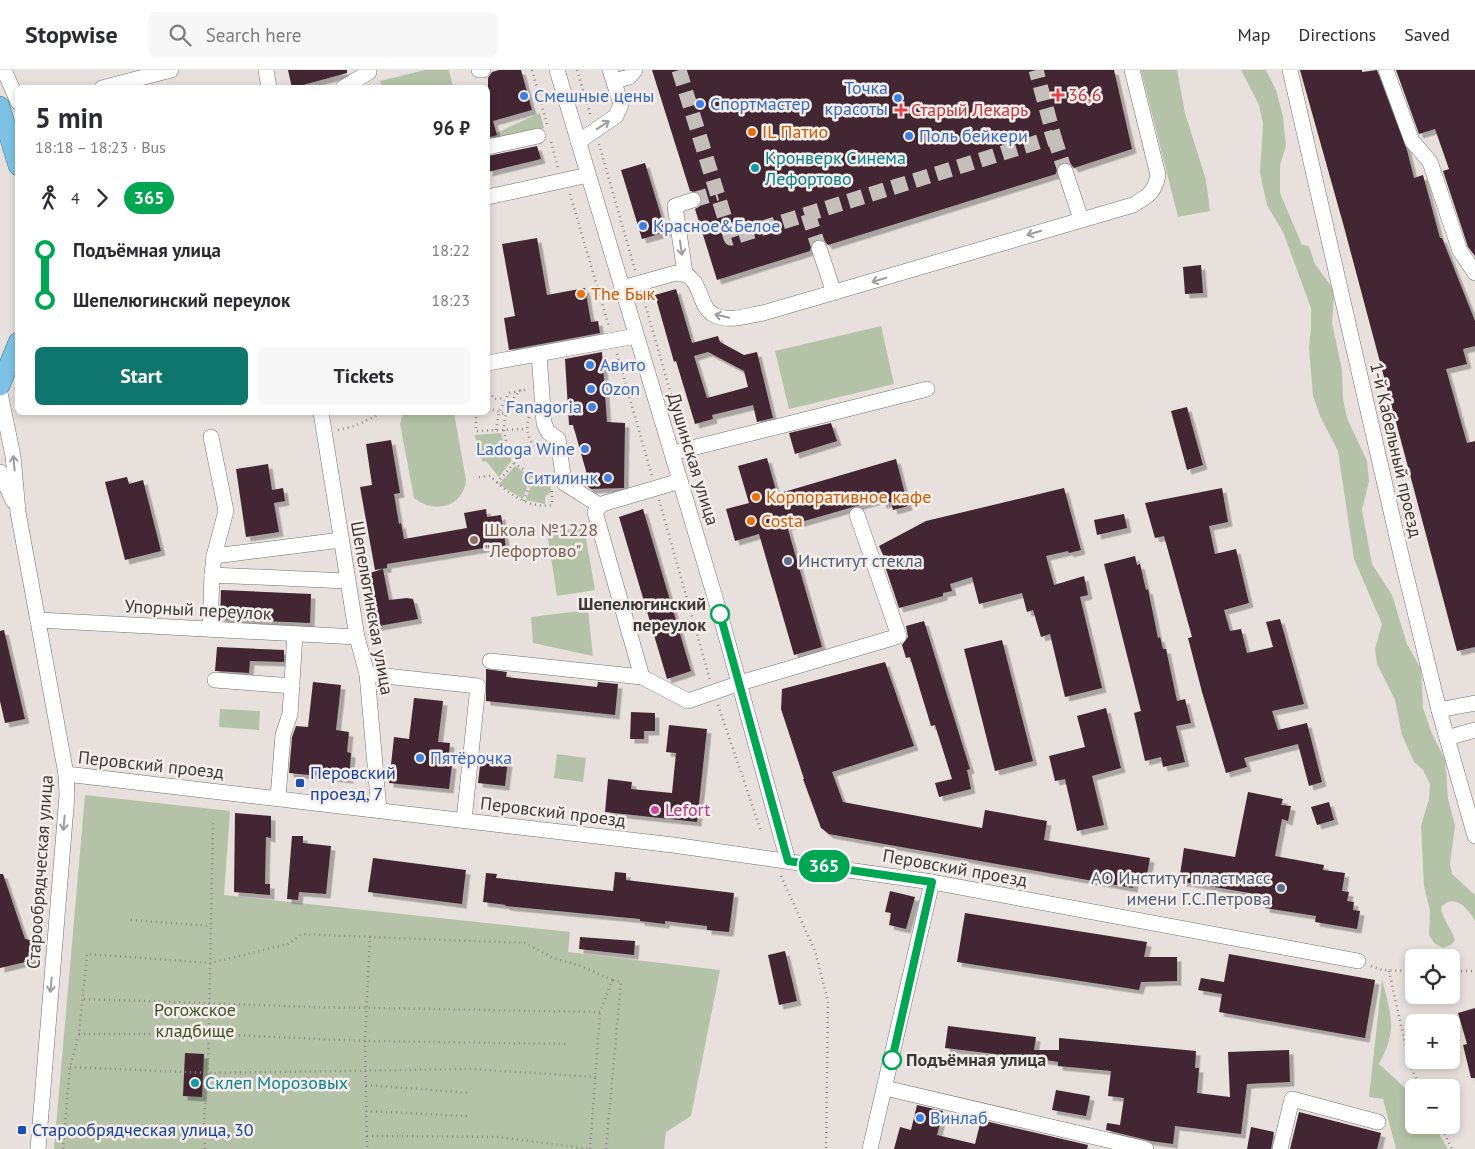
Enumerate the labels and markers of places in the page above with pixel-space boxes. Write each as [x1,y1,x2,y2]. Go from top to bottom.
place label: Точка красоты [825,76,888,120]
place label: 36,6 [1068,83,1101,106]
place label: Смешные цены [534,84,654,107]
marker: 36,6 [1052,89,1064,101]
marker: Смешные цены [518,90,530,102]
place label: Спортмастер [710,92,810,115]
marker: Точка красоты [892,92,904,104]
marker: Спортмастер [694,98,706,110]
place label: Старый Лекарь [911,98,1028,121]
marker: Старый Лекарь [895,104,907,116]
place label: IL Патио [762,120,828,143]
place label: Поль бейкери [919,124,1028,147]
marker: IL Патио [746,126,758,138]
marker: Поль бейкери [903,130,915,142]
place label: Кронверк Синема Лефортово [764,146,906,190]
marker: Кронверк Синема Лефортово [749,162,761,174]
place label: Красное&Белое [653,214,780,237]
marker: Красное&Белое [637,220,649,232]
place label: The Бык [591,282,656,305]
marker: The Бык [575,288,587,300]
place label: Авито [600,353,646,376]
marker: Авито [584,359,596,371]
place label: Ozon [601,377,640,400]
marker: Ozon [585,383,597,395]
place label: Fanagoria [506,395,582,418]
marker: Fanagoria [586,401,598,413]
place label: Ladoga Wine [476,437,575,460]
marker: Ladoga Wine [579,443,591,455]
place label: Ситилинк [524,466,598,489]
marker: Ситилинк [602,472,614,484]
place label: Корпоративное кафе [766,485,931,508]
marker: Корпоративное кафе [750,491,762,503]
place label: Costa [761,509,803,532]
marker: Costa [745,515,757,527]
place label: Школа №1228 "Лефортово" [484,518,598,562]
marker: Школа №1228 "Лефортово" [468,534,480,546]
place label: Институт стекла [798,549,923,572]
marker: Институт стекла [782,555,794,567]
place label: Шепелюгинский переулок [578,592,706,636]
marker: Шепелюгинский переулок [710,604,730,624]
place label: Пятёрочка [430,746,512,769]
marker: Пятёрочка [414,752,426,764]
place label: Перовский проезд, 7 [310,761,396,805]
marker: Перовский проезд, 7 [294,777,306,789]
place label: Lefort [665,798,710,821]
marker: Lefort [649,804,661,816]
place label: АО Институт пластмасс имени Г.С.Петрова [1091,866,1271,910]
marker: АО Институт пластмасс имени Г.С.Петрова [1275,882,1287,894]
place label: Подъёмная улица [906,1048,1046,1071]
marker: Подъёмная улица [882,1050,902,1070]
place label: Склеп Морозовых [205,1071,348,1094]
marker: Склеп Морозовых [189,1077,201,1089]
place label: Винлаб [930,1106,988,1129]
marker: Винлаб [914,1112,926,1124]
place label: Старообрядческая улица, 30 [32,1118,254,1141]
marker: Старообрядческая улица, 30 [16,1124,28,1136]

